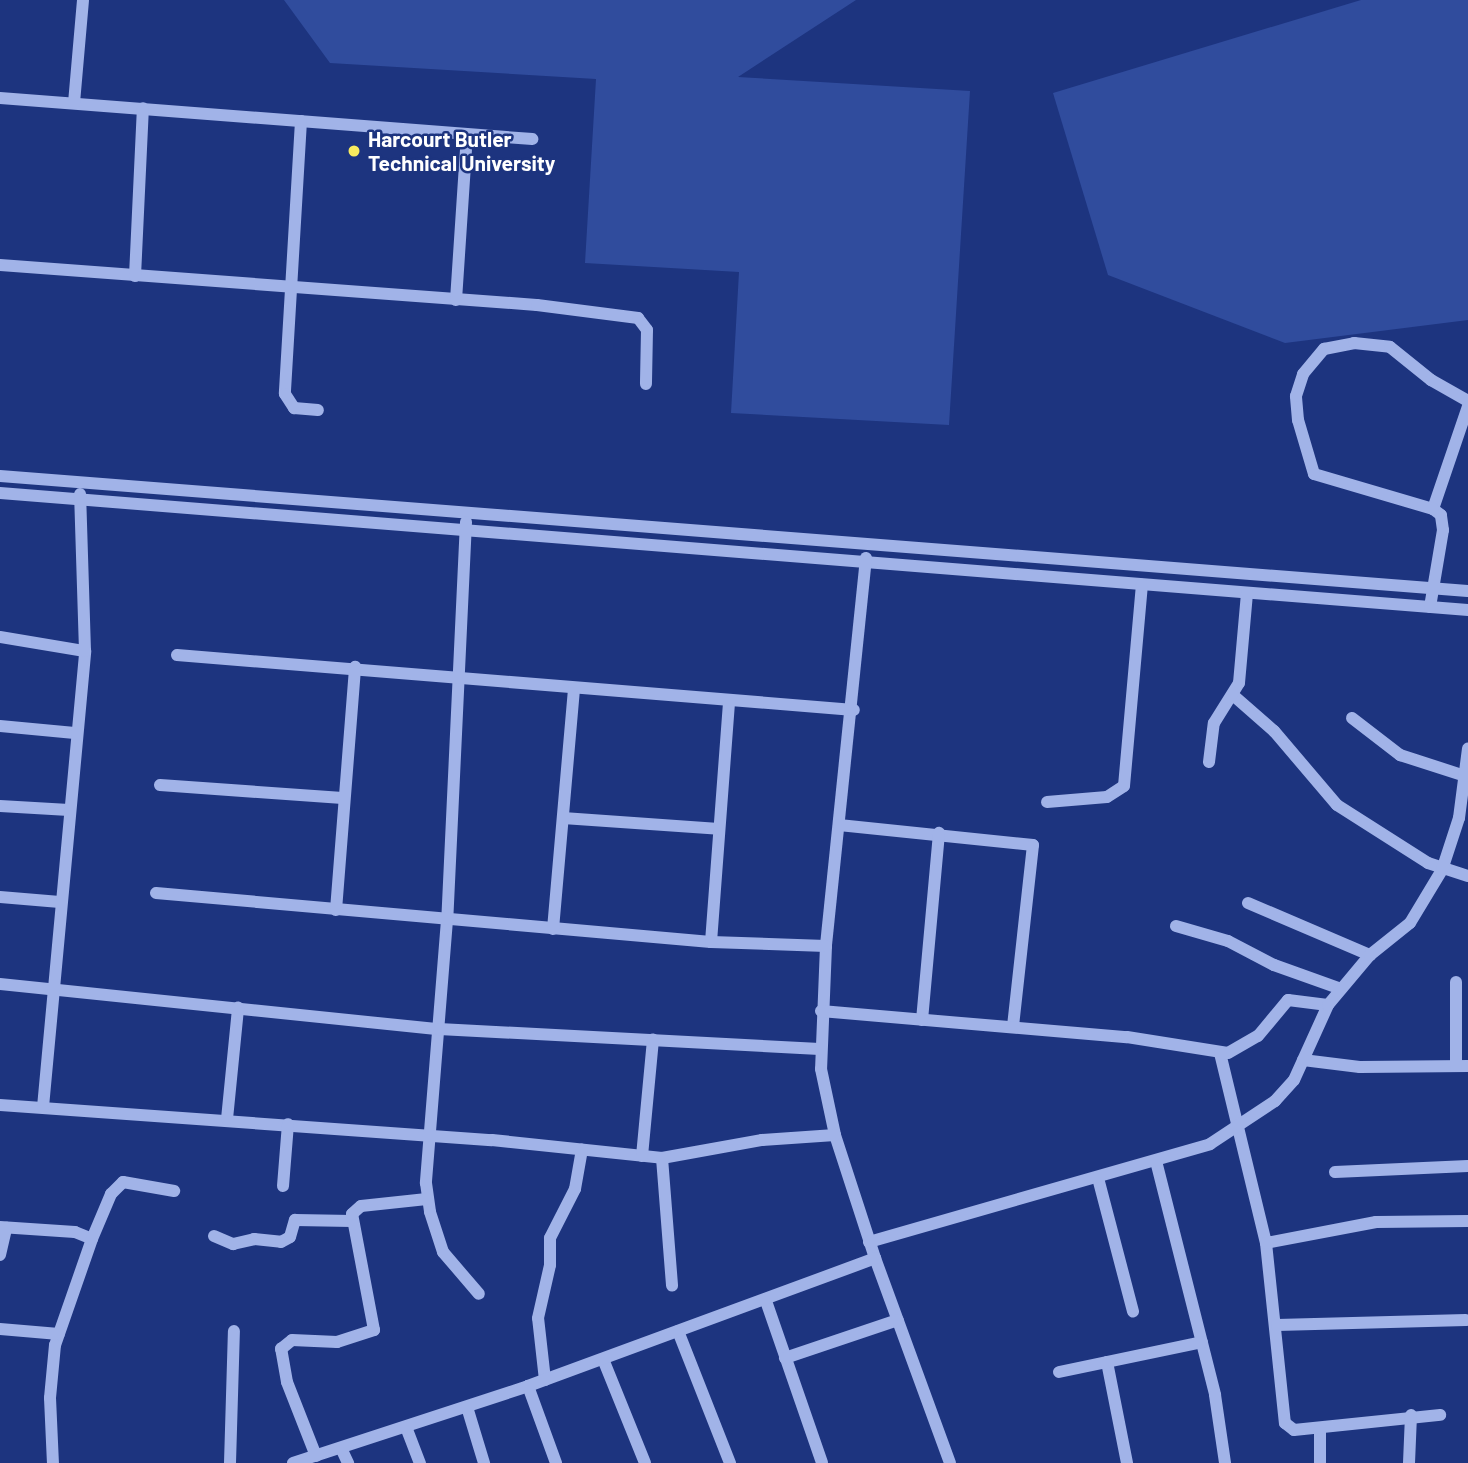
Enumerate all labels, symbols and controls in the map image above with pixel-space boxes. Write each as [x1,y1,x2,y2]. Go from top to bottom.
place label: Harcourt Butler Technical University [368,126,555,176]
marker: Harcourt Butler Technical University [346,143,362,159]

